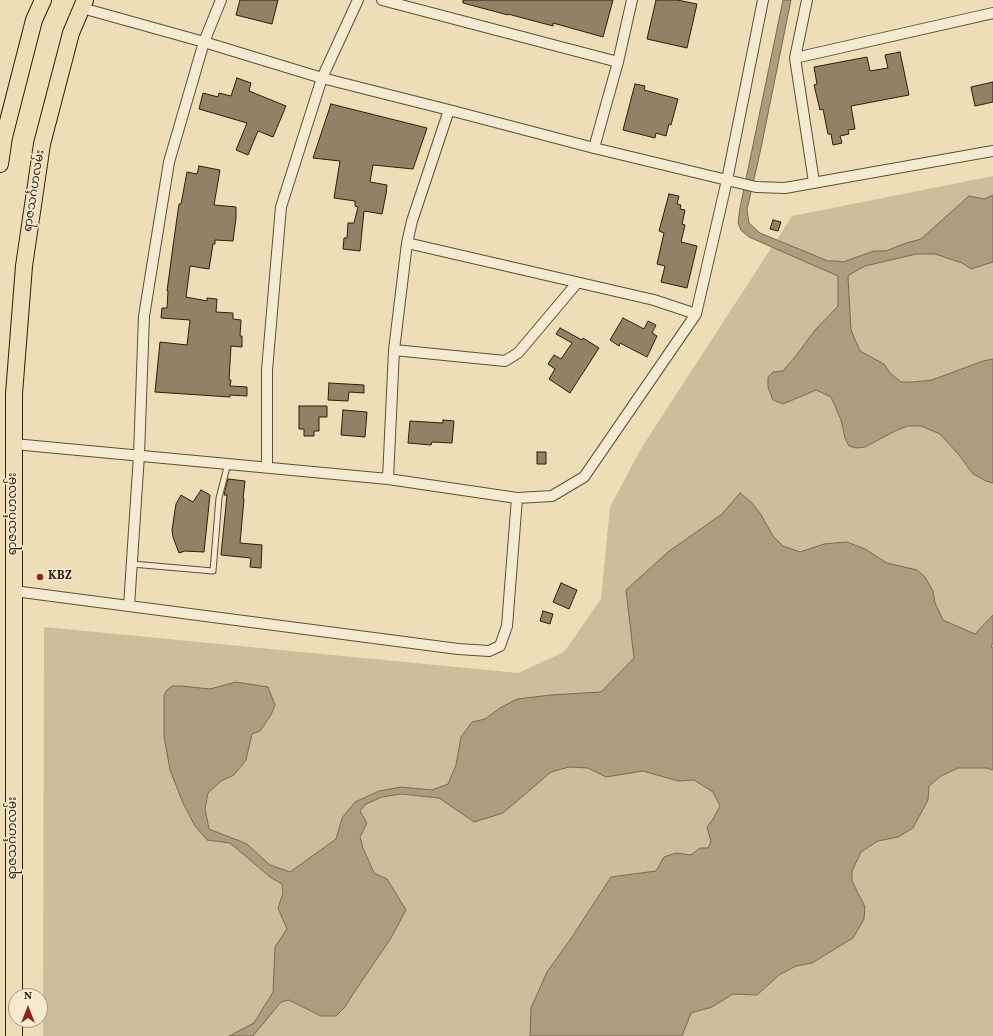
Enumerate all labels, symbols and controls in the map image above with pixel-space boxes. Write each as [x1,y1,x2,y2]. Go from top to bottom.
street label: ရာဇသင်္ဂဟလမ်း [21,149,49,233]
street label: ရာဇသင်္ဂဟလမ်း [7,473,21,555]
place label: KBZ [48,570,72,584]
marker: KBZ [35,572,45,582]
street label: ရာဇသင်္ဂဟလမ်း [7,797,21,879]
north arrow [8,988,48,1028]
text: N [24,989,32,1004]

